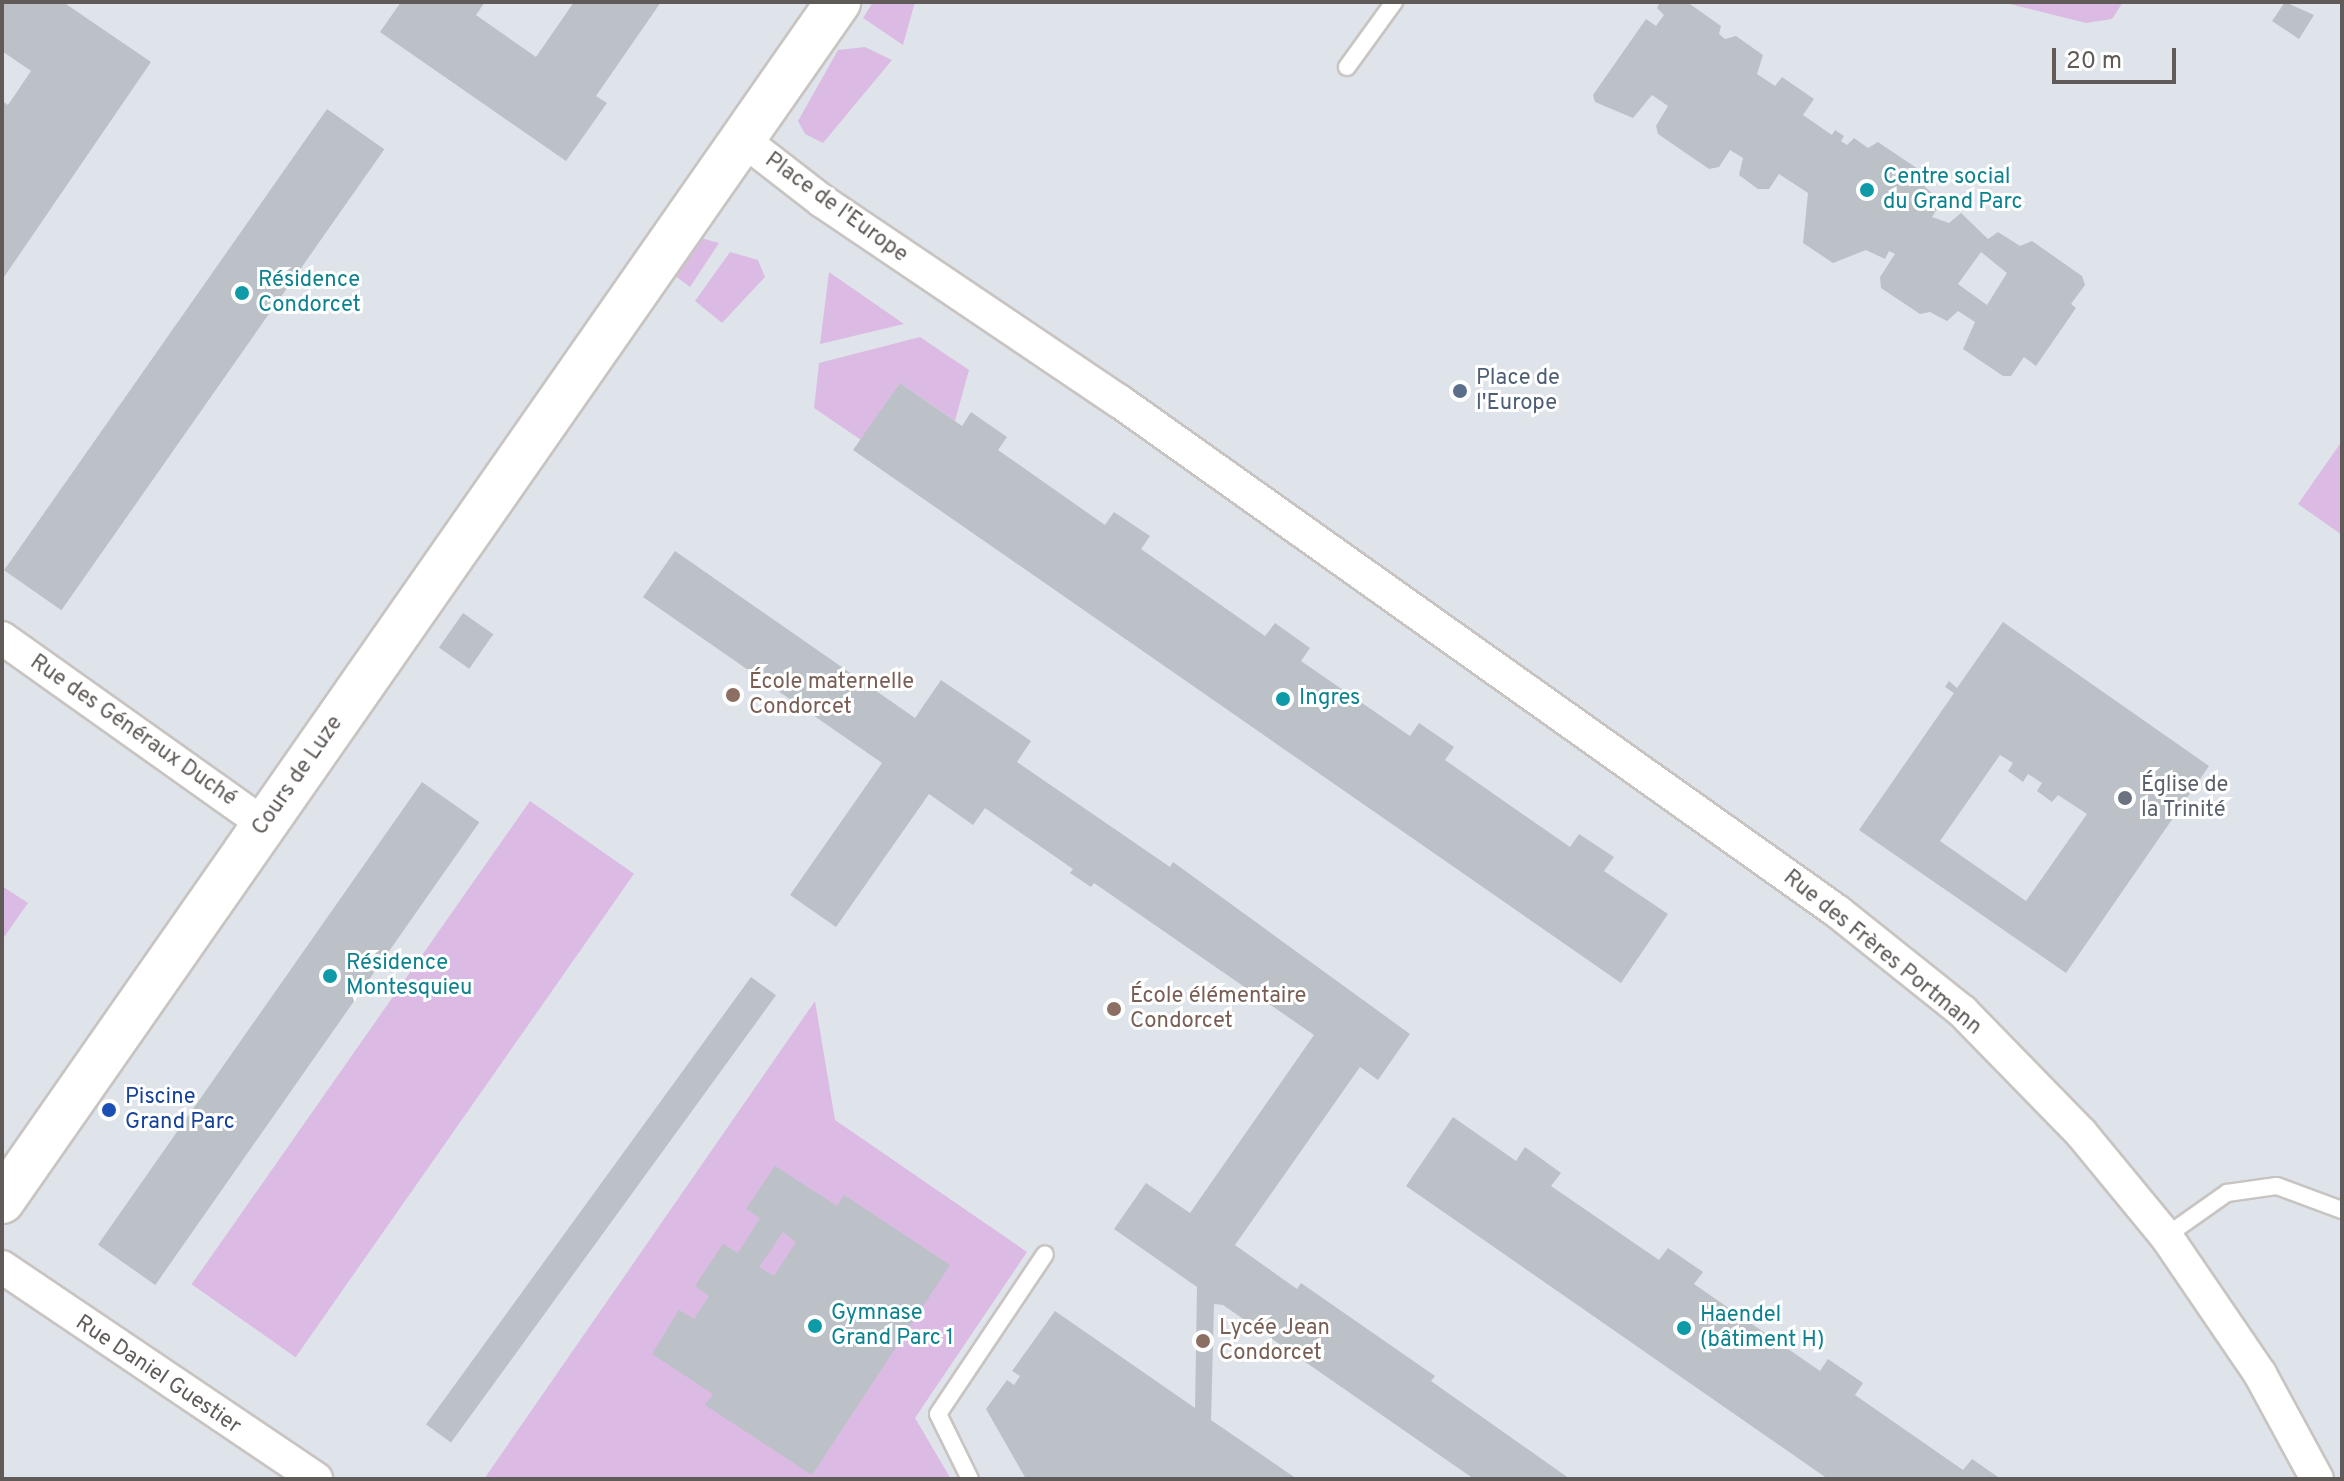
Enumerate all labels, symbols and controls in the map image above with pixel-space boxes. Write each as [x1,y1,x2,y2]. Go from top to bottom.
scale bar [2056,32,2180,82]
text: 20 m [2066,47,2122,77]
street label: Place de l'Europe [759,147,913,269]
place label: Centre social du Grand Parc [1883,164,2023,216]
marker: Centre social du Grand Parc [1858,181,1876,199]
place label: Résidence Condorcet [258,267,361,318]
marker: Résidence Condorcet [233,284,251,302]
place label: Place de l'Europe [1476,365,1560,416]
marker: Place de l'Europe [1451,382,1469,400]
street label: Rue des Généraux Duché [25,650,241,812]
place label: École maternelle Condorcet [749,669,914,720]
marker: École maternelle Condorcet [724,686,742,704]
place label: Ingres [1299,686,1360,712]
marker: Ingres [1274,690,1292,708]
street label: Cours de Luze [247,711,349,841]
place label: Église de la Trinité [2141,772,2228,824]
marker: Église de la Trinité [2116,789,2134,807]
street label: Rue des Frères Portmann [1778,865,1986,1041]
place label: Résidence Montesquieu [346,950,472,1002]
marker: Résidence Montesquieu [321,967,339,985]
place label: École élémentaire Condorcet [1130,983,1306,1034]
marker: École élémentaire Condorcet [1105,1000,1123,1018]
place label: Piscine Grand Parc [125,1084,235,1136]
marker: Piscine Grand Parc [100,1101,118,1119]
place label: Gymnase Grand Parc 1 [831,1300,954,1352]
place label: Haendel (bâtiment H) [1700,1302,1824,1354]
street label: Rue Daniel Guestier [70,1310,246,1440]
place label: Lycée Jean Condorcet [1219,1315,1330,1366]
marker: Gymnase Grand Parc 1 [806,1317,824,1335]
marker: Haendel (bâtiment H) [1675,1319,1693,1337]
marker: Lycée Jean Condorcet [1194,1332,1212,1350]

